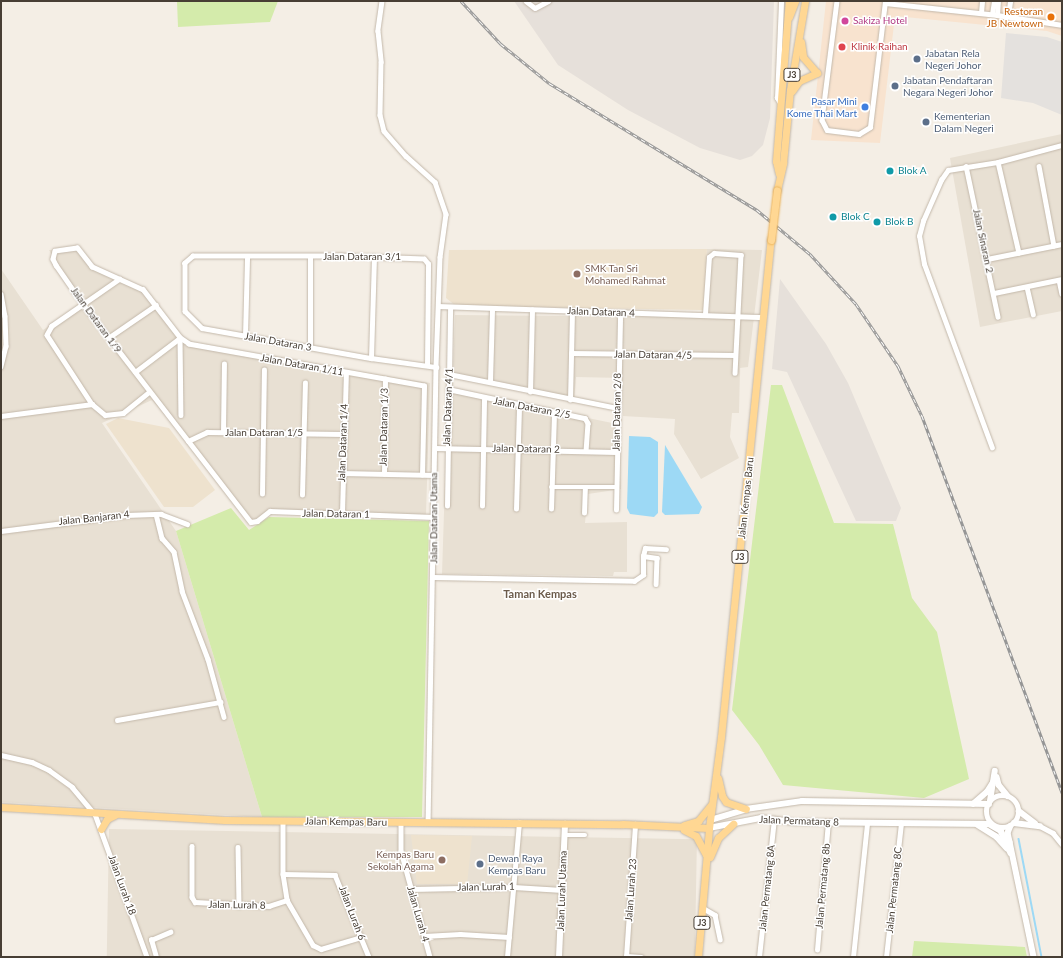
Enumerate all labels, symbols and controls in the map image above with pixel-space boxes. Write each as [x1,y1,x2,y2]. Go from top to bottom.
place label: Restoran JB Newtown [987,5,1043,28]
marker: Restoran JB Newtown [1046,12,1056,22]
place label: Sakiza Hotel [853,15,907,27]
marker: Sakiza Hotel [840,16,850,26]
marker: Klinik Raihan [836,41,848,53]
place label: Klinik Raihan [851,41,908,53]
place label: Jabatan Rela Negeri Johor [925,47,981,70]
marker: Jabatan Rela Negeri Johor [912,54,922,64]
road number: J3 [783,68,801,82]
place label: Jabatan Pendaftaran Negara Negeri Johor [903,74,993,98]
marker: Jabatan Pendaftaran Negara Negeri Johor [890,81,900,91]
place label: Pasar Mini Kome Thai Mart [786,95,857,118]
marker: Pasar Mini Kome Thai Mart [860,102,870,112]
place label: Kementerian Dalam Negeri [934,110,994,134]
marker: Kementerian Dalam Negeri [921,117,931,127]
place label: Blok A [898,165,927,177]
marker: Blok A [885,166,895,176]
street label: Jalan Sinaran 2 [970,208,996,274]
place label: Blok C [841,211,870,223]
marker: Blok C [828,212,838,222]
place label: Blok B [885,216,913,228]
marker: Blok B [872,217,882,227]
street label: Jalan Dataran 3/1 [323,251,401,263]
place label: SMK Tan Sri Mohamed Rahmat [585,262,665,286]
marker: SMK Tan Sri Mohamed Rahmat [572,269,582,279]
street label: Jalan Dataran 1/9 [68,285,124,355]
street label: Jalan Dataran 4 [567,305,635,319]
street label: Jalan Dataran 3 [244,330,312,354]
street label: Jalan Dataran 4/5 [614,348,692,362]
street label: Jalan Dataran 1/11 [260,352,344,378]
street label: Jalan Dataran 4/1 [441,368,455,446]
street label: Jalan Dataran 2/8 [610,373,624,451]
street label: Jalan Dataran 1/3 [377,388,391,466]
street label: Jalan Dataran 2/5 [492,395,572,421]
street label: Jalan Dataran 1/4 [336,404,350,482]
street label: Jalan Dataran 1/5 [225,427,303,439]
street label: Jalan Dataran 2 [492,442,560,456]
street label: Jalan Kempas Baru [736,456,756,540]
street label: Jalan Dataran Utama [428,472,440,564]
street label: Jalan Dataran 1 [302,507,370,521]
street label: Jalan Banjaran 4 [58,508,130,528]
road number: J3 [731,550,749,564]
district label: Taman Kempas [503,587,577,601]
street label: Jalan Permatang 8 [759,814,839,828]
street label: Jalan Kempas Baru [305,815,387,829]
street label: Jalan Permatang 8b [813,843,833,929]
street label: Jalan Permatang 8A [757,844,777,932]
street label: Jalan Permatang 8C [884,846,904,934]
place label: Kempas Baru Sekolah Agama [367,848,434,872]
street label: Jalan Lurah Utama [555,851,569,931]
place label: Dewan Raya Kempas Baru [488,852,546,876]
street label: Jalan Lurah 18 [106,853,138,917]
marker: Kempas Baru Sekolah Agama [437,855,447,865]
street label: Jalan Lurah 23 [623,858,639,922]
marker: Dewan Raya Kempas Baru [475,859,485,869]
street label: Jalan Lurah 1 [457,881,515,893]
street label: Jalan Lurah 6 [336,884,368,942]
street label: Jalan Lurah 4 [404,885,432,943]
street label: Jalan Lurah 8 [208,899,266,911]
road number: J3 [693,916,711,930]

